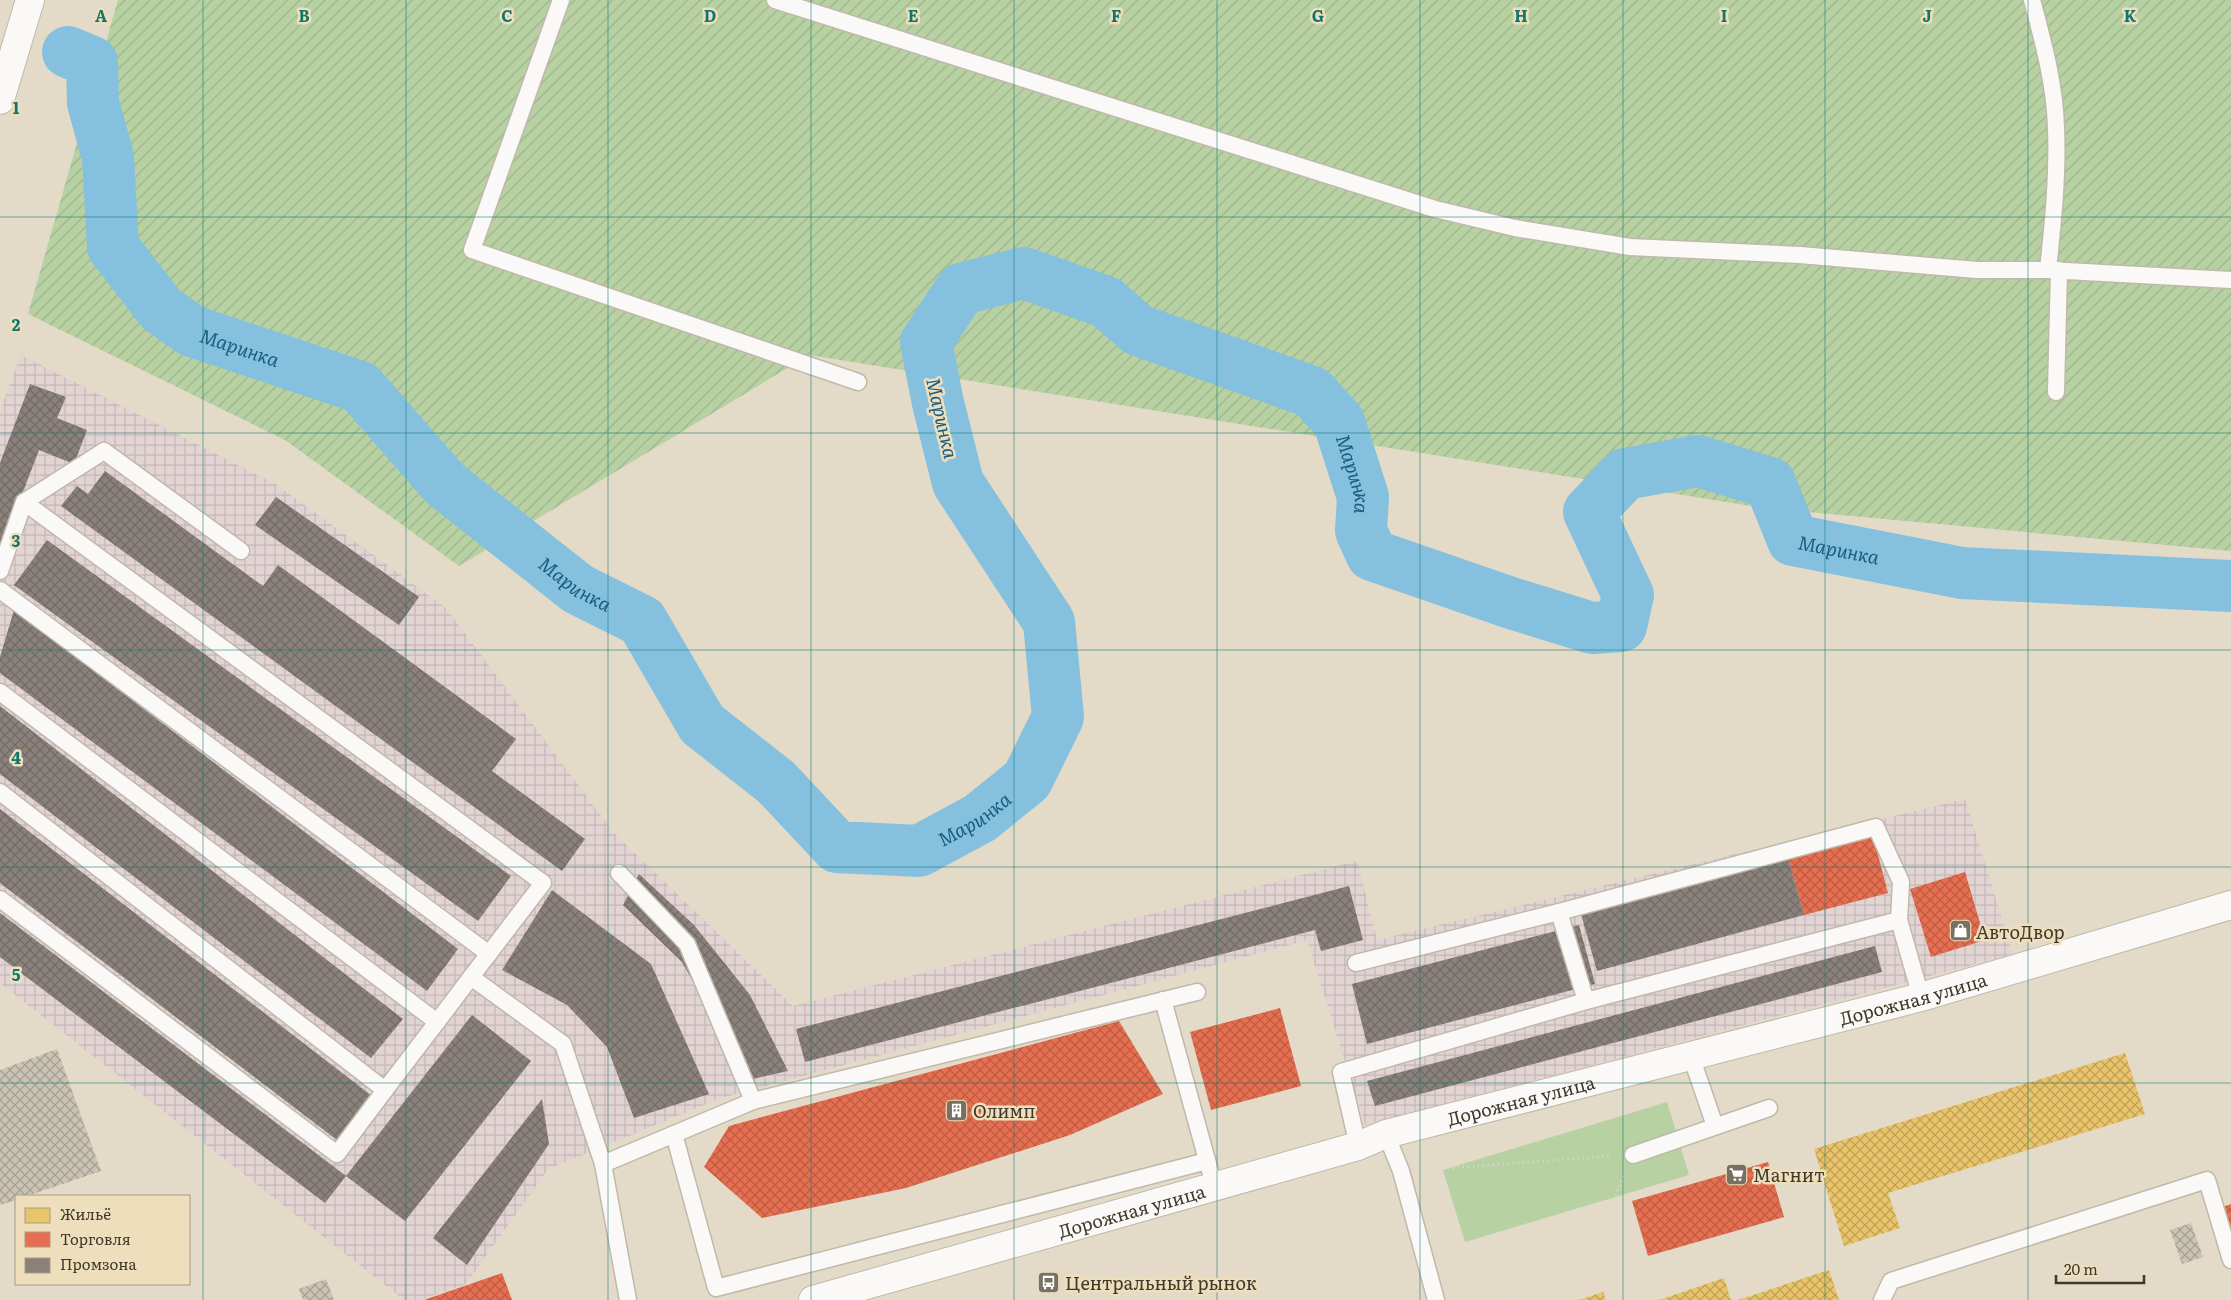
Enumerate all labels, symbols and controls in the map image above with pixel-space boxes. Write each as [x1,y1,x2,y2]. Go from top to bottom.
text: A [95,3,107,27]
text: B [298,3,310,27]
text: C [501,3,513,27]
text: D [704,3,716,27]
text: E [908,3,919,27]
text: F [1111,3,1121,27]
text: G [1312,3,1324,27]
text: H [1514,3,1528,27]
text: I [1721,3,1727,27]
text: J [1922,3,1932,27]
text: K [2124,3,2137,27]
text: 1 [13,95,20,119]
text: 2 [12,312,21,336]
water label: Маринка [196,321,283,373]
water label: Маринка [920,375,966,461]
water label: Маринка [1330,431,1377,515]
water label: Маринка [1796,527,1882,571]
text: 3 [12,528,21,552]
water label: Маринка [533,549,617,618]
text: 4 [11,745,21,769]
water label: Маринка [932,785,1017,853]
place label: АвтоДвор [1976,918,2065,945]
shop icon: АвтоДвор [1948,919,1972,943]
text: 5 [12,962,21,986]
street label: Дорожная улица [1836,965,1990,1031]
street label: Дорожная улица [1444,1068,1598,1131]
place label: Олимп [973,1097,1036,1124]
building icon: Олимп [945,1098,969,1122]
place label: Магнит [1753,1161,1825,1188]
supermarket icon: Магнит [1725,1162,1749,1186]
street label: Дорожная улица [1055,1176,1208,1244]
legend [15,1195,190,1285]
text: Жильё [60,1202,111,1225]
text: Торговля [60,1227,131,1250]
text: Промзона [60,1252,138,1275]
scale bar [2056,1252,2144,1284]
text: 20 m [2064,1257,2098,1280]
place label: Центральный рынок [1065,1269,1257,1296]
bus stop icon: Центральный рынок [1037,1270,1061,1294]

